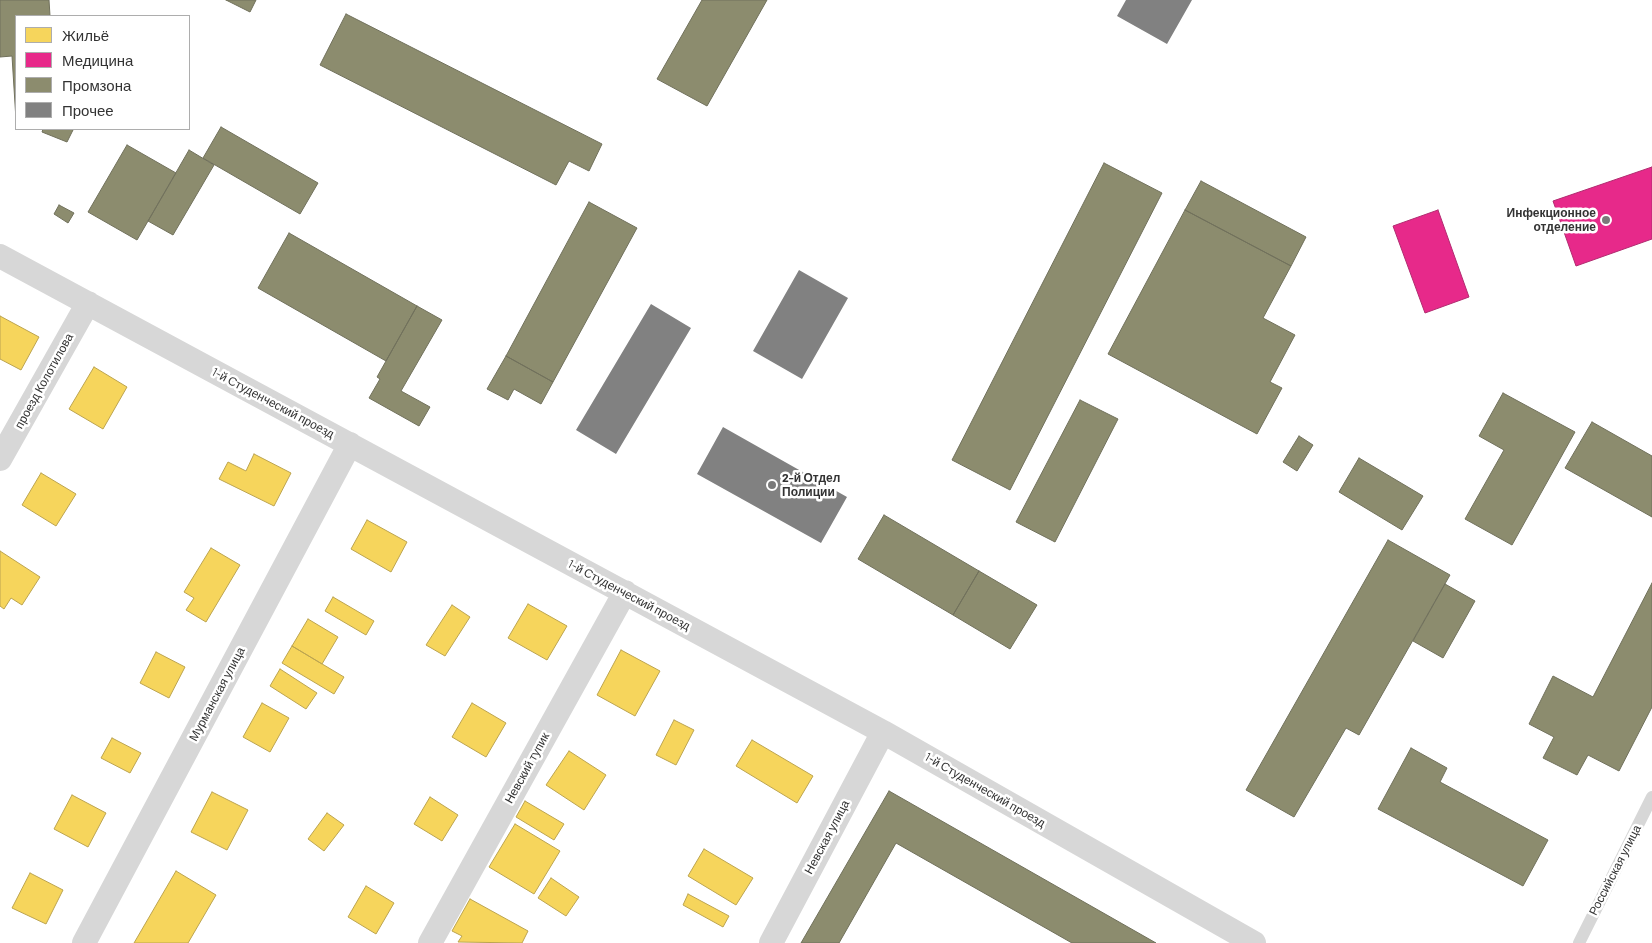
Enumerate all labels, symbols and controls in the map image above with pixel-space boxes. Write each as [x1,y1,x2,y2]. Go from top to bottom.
legend [15,15,190,130]
text: Жильё [62,26,109,44]
text: Медицина [62,51,133,69]
text: Промзона [62,76,131,94]
text: Прочее [62,101,114,119]
place label: Инфекционное отделение [1507,206,1596,234]
marker: Инфекционное отделение [1600,214,1612,226]
street label: проезд Колотилова [12,331,76,431]
street label: 1-й Студенческий проезд [209,365,337,441]
place label: 2-й Отдел Полиции [782,471,840,499]
marker: 2-й Отдел Полиции [766,479,778,491]
street label: 1-й Студенческий проезд [565,557,693,633]
street label: Мурманская улица [186,645,248,743]
street label: Невский тупик [502,730,552,806]
street label: 1-й Студенческий проезд [922,750,1048,830]
street label: Невская улица [801,798,853,876]
street label: Российская улица [1586,822,1644,918]

